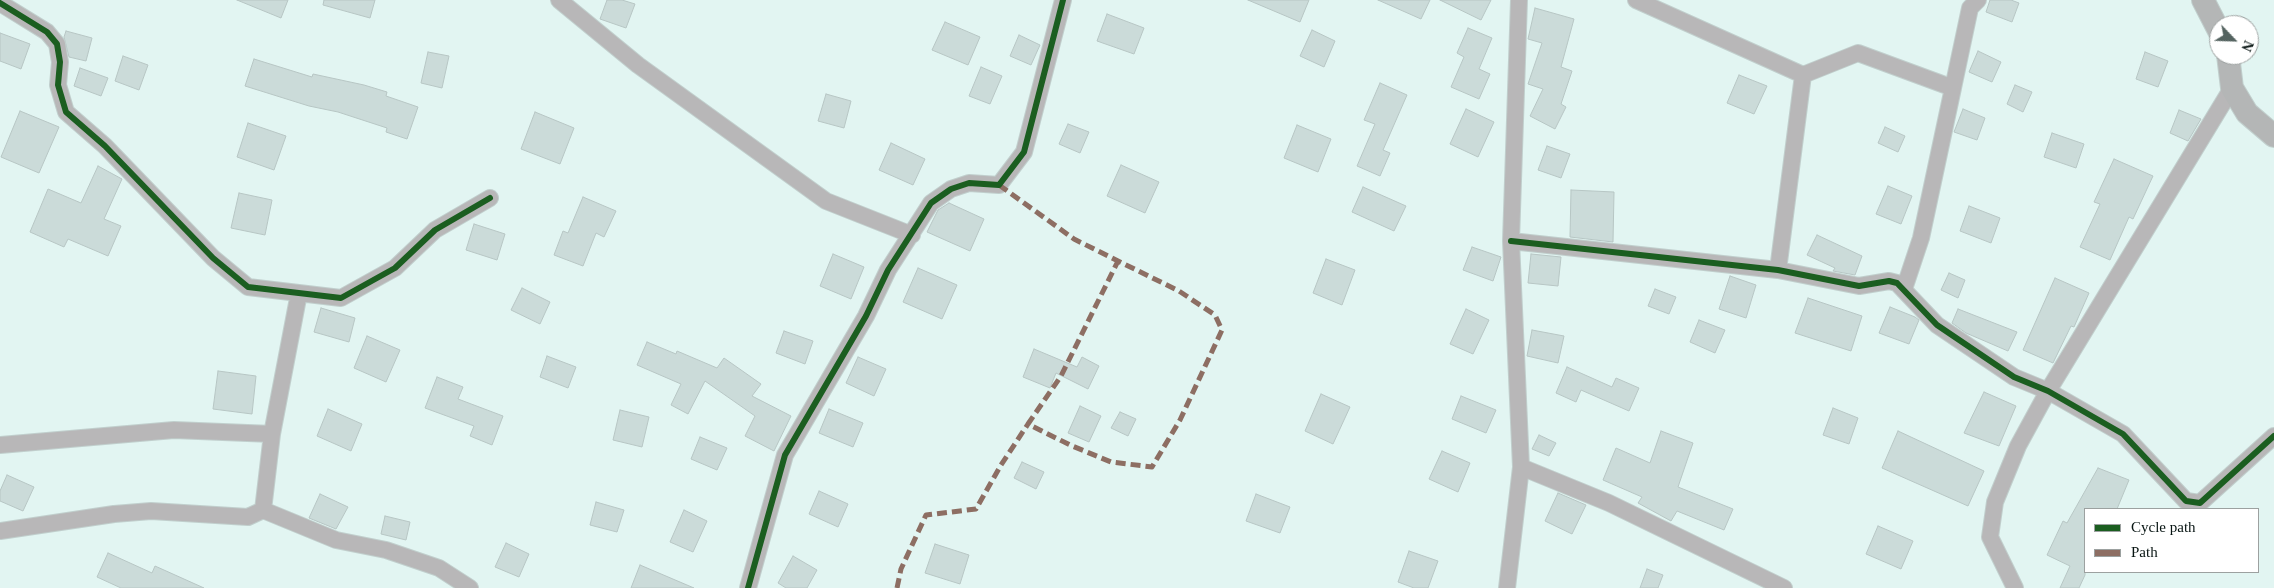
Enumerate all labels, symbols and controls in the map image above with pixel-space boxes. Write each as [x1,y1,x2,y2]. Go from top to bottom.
north arrow [2209,15,2259,65]
text: N [2238,38,2256,54]
legend [2084,508,2259,573]
text: Cycle path [2131,519,2196,535]
text: Path [2131,544,2158,560]

